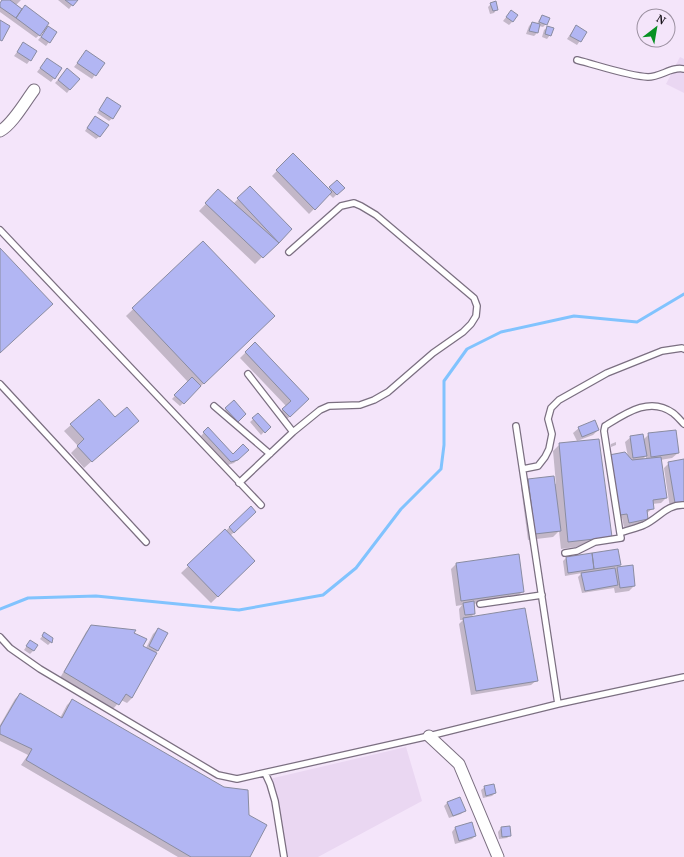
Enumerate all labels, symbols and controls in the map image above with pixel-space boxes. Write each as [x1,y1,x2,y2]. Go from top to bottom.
north arrow [636,8,676,48]
text: N [654,11,669,28]

